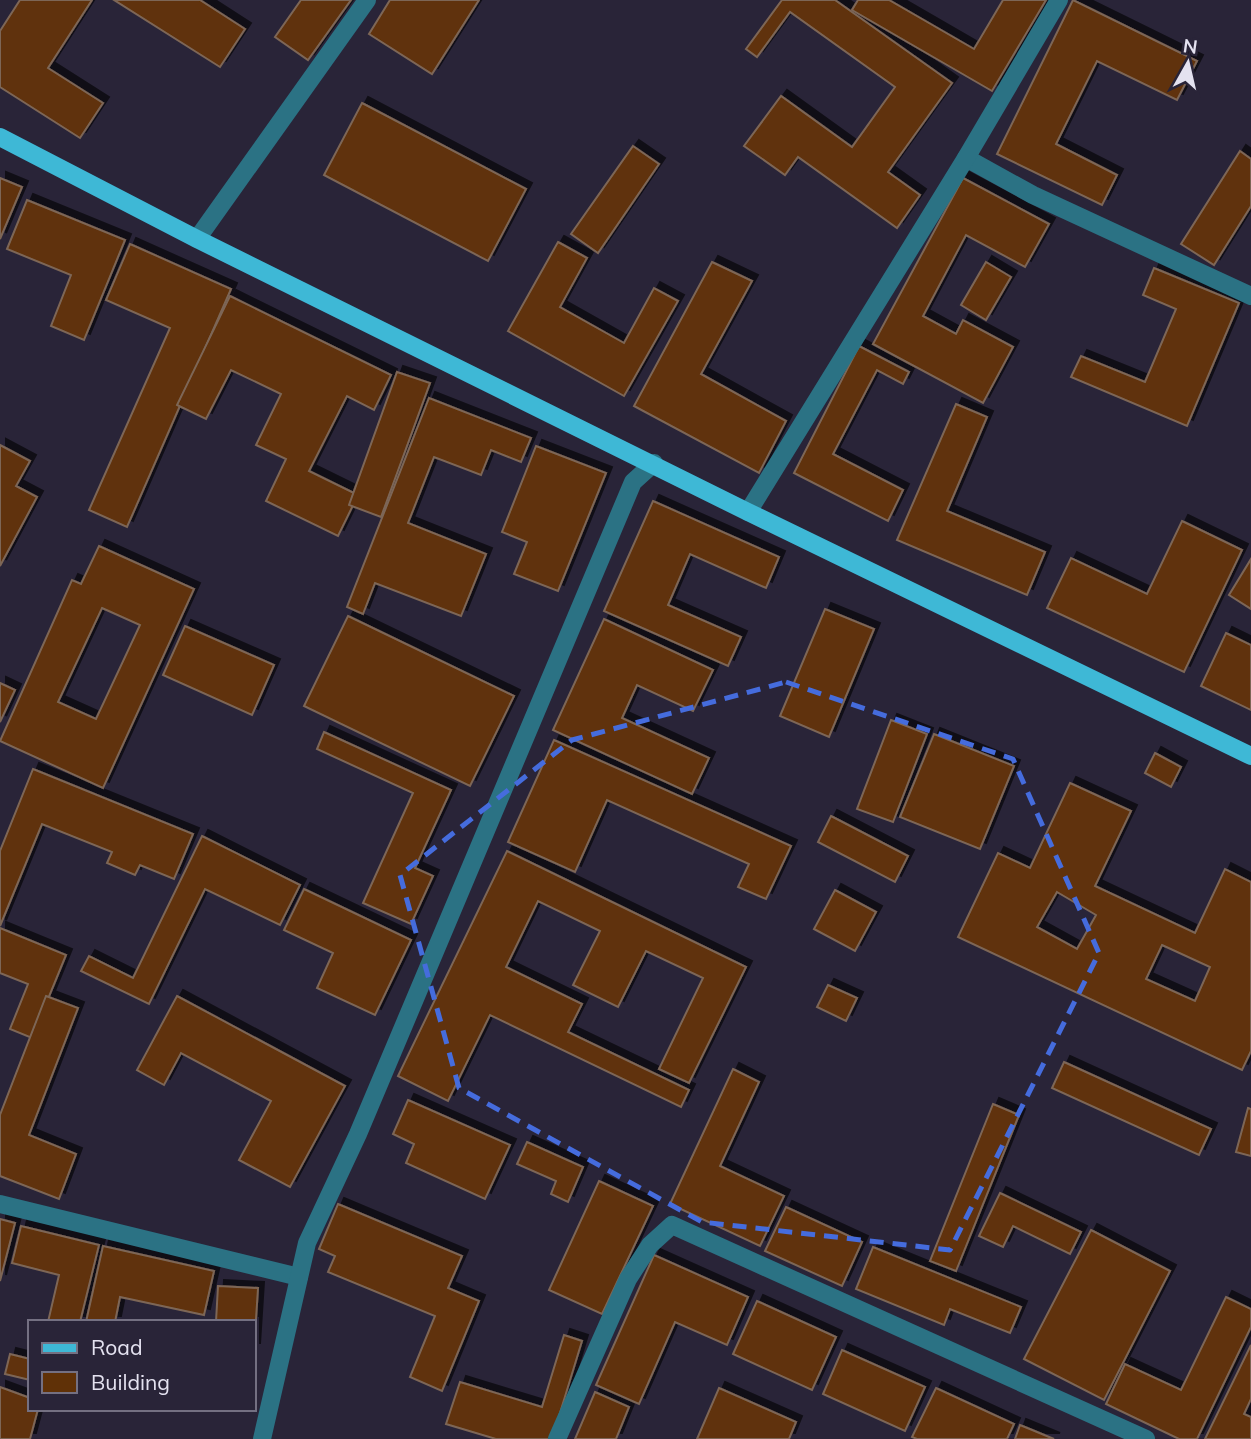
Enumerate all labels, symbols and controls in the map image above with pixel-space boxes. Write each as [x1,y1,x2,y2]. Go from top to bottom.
north arrow [1153,28,1223,98]
text: N [1182,33,1199,59]
legend [28,1320,256,1411]
text: Road [91,1334,142,1360]
text: Building [91,1369,170,1395]

